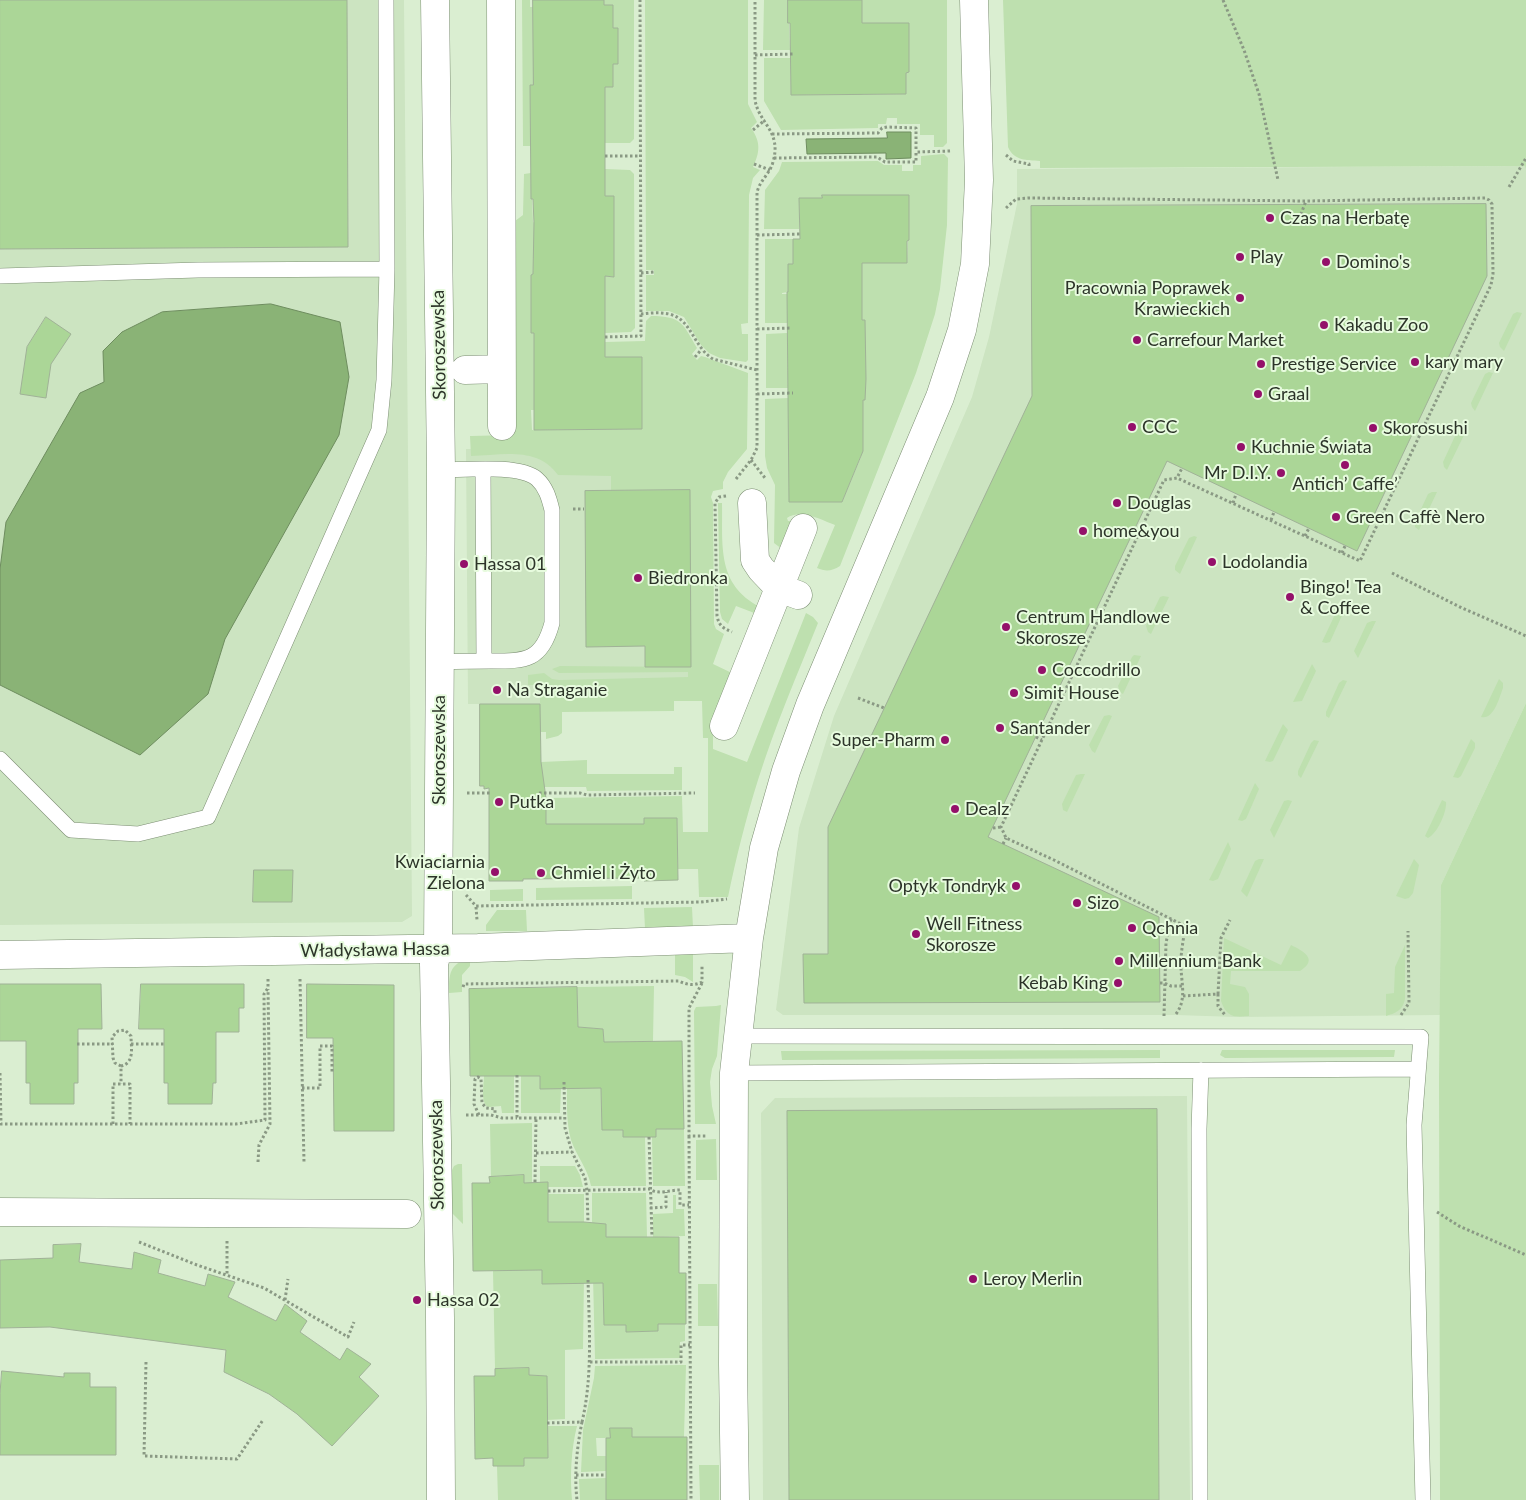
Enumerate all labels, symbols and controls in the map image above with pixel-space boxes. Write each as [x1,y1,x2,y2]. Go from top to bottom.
place label: Czas na Herbatę [1280,207,1409,229]
marker: Czas na Herbatę [1264,212,1276,224]
place label: Play [1250,246,1283,268]
marker: Play [1234,251,1246,263]
place label: Domino's [1336,251,1410,273]
marker: Domino's [1320,256,1332,268]
place label: Pracownia Poprawek Krawieckich [1065,277,1230,320]
street label: Skoroszewska [427,290,451,400]
marker: Pracownia Poprawek Krawieckich [1234,292,1246,304]
place label: Kakadu Zoo [1334,314,1428,336]
marker: Kakadu Zoo [1318,319,1330,331]
place label: Carrefour Market [1147,329,1284,351]
marker: Carrefour Market [1131,334,1143,346]
place label: kary mary [1425,351,1503,373]
place label: Prestige Service [1271,353,1397,375]
marker: kary mary [1409,356,1421,368]
marker: Prestige Service [1255,358,1267,370]
place label: Graal [1268,383,1310,405]
marker: Graal [1252,388,1264,400]
place label: CCC [1142,416,1178,438]
place label: Skorosushi [1383,417,1468,439]
marker: CCC [1126,421,1138,433]
marker: Skorosushi [1367,422,1379,434]
place label: Kuchnie Świata [1251,436,1372,458]
marker: Kuchnie Świata [1235,441,1247,453]
marker: Antich’ Caffe’ [1339,459,1351,471]
place label: Mr D.I.Y. [1204,462,1271,484]
marker: Mr D.I.Y. [1275,467,1287,479]
place label: Antich’ Caffe’ [1292,473,1398,495]
place label: Douglas [1127,492,1191,514]
marker: Douglas [1111,497,1123,509]
place label: Green Caffè Nero [1346,506,1485,528]
marker: Green Caffè Nero [1330,511,1342,523]
place label: home&you [1093,520,1179,542]
marker: home&you [1077,525,1089,537]
place label: Lodolandia [1222,551,1308,573]
place label: Hassa 01 [474,553,546,575]
marker: Lodolandia [1206,556,1218,568]
marker: Hassa 01 [458,558,470,570]
place label: Biedronka [648,567,728,589]
marker: Biedronka [632,572,644,584]
place label: Bingo! Tea & Coffee [1300,576,1382,618]
marker: Bingo! Tea & Coffee [1284,591,1296,603]
place label: Centrum Handlowe Skorosze [1016,606,1170,649]
marker: Centrum Handlowe Skorosze [1000,621,1012,633]
place label: Coccodrillo [1052,659,1141,681]
marker: Coccodrillo [1036,664,1048,676]
place label: Na Straganie [507,679,607,701]
place label: Simit House [1024,682,1119,704]
marker: Na Straganie [491,684,503,696]
marker: Simit House [1008,687,1020,699]
street label: Skoroszewska [428,695,450,805]
place label: Santander [1010,717,1090,739]
marker: Santander [994,722,1006,734]
place label: Super-Pharm [832,729,935,751]
marker: Super-Pharm [939,734,951,746]
place label: Putka [509,791,554,813]
marker: Putka [493,796,505,808]
place label: Dealz [965,798,1009,820]
marker: Dealz [949,803,961,815]
place label: Kwiaciarnia Zielona [395,851,485,894]
place label: Chmiel i Żyto [551,862,656,884]
marker: Kwiaciarnia Zielona [489,866,501,878]
marker: Chmiel i Żyto [535,867,547,879]
place label: Optyk Tondryk [889,875,1006,897]
marker: Optyk Tondryk [1010,880,1022,892]
place label: Sizo [1087,892,1119,914]
marker: Sizo [1071,897,1083,909]
place label: Well Fitness Skorosze [926,913,1022,956]
place label: Qchnia [1142,917,1198,939]
marker: Qchnia [1126,922,1138,934]
marker: Well Fitness Skorosze [910,928,922,940]
street label: Władysława Hassa [300,938,450,962]
place label: Millennium Bank [1129,950,1261,972]
marker: Millennium Bank [1113,955,1125,967]
place label: Kebab King [1018,972,1108,994]
marker: Kebab King [1112,977,1124,989]
street label: Skoroszewska [425,1100,449,1210]
place label: Leroy Merlin [983,1268,1082,1290]
marker: Leroy Merlin [967,1273,979,1285]
place label: Hassa 02 [427,1289,499,1311]
marker: Hassa 02 [411,1294,423,1306]

